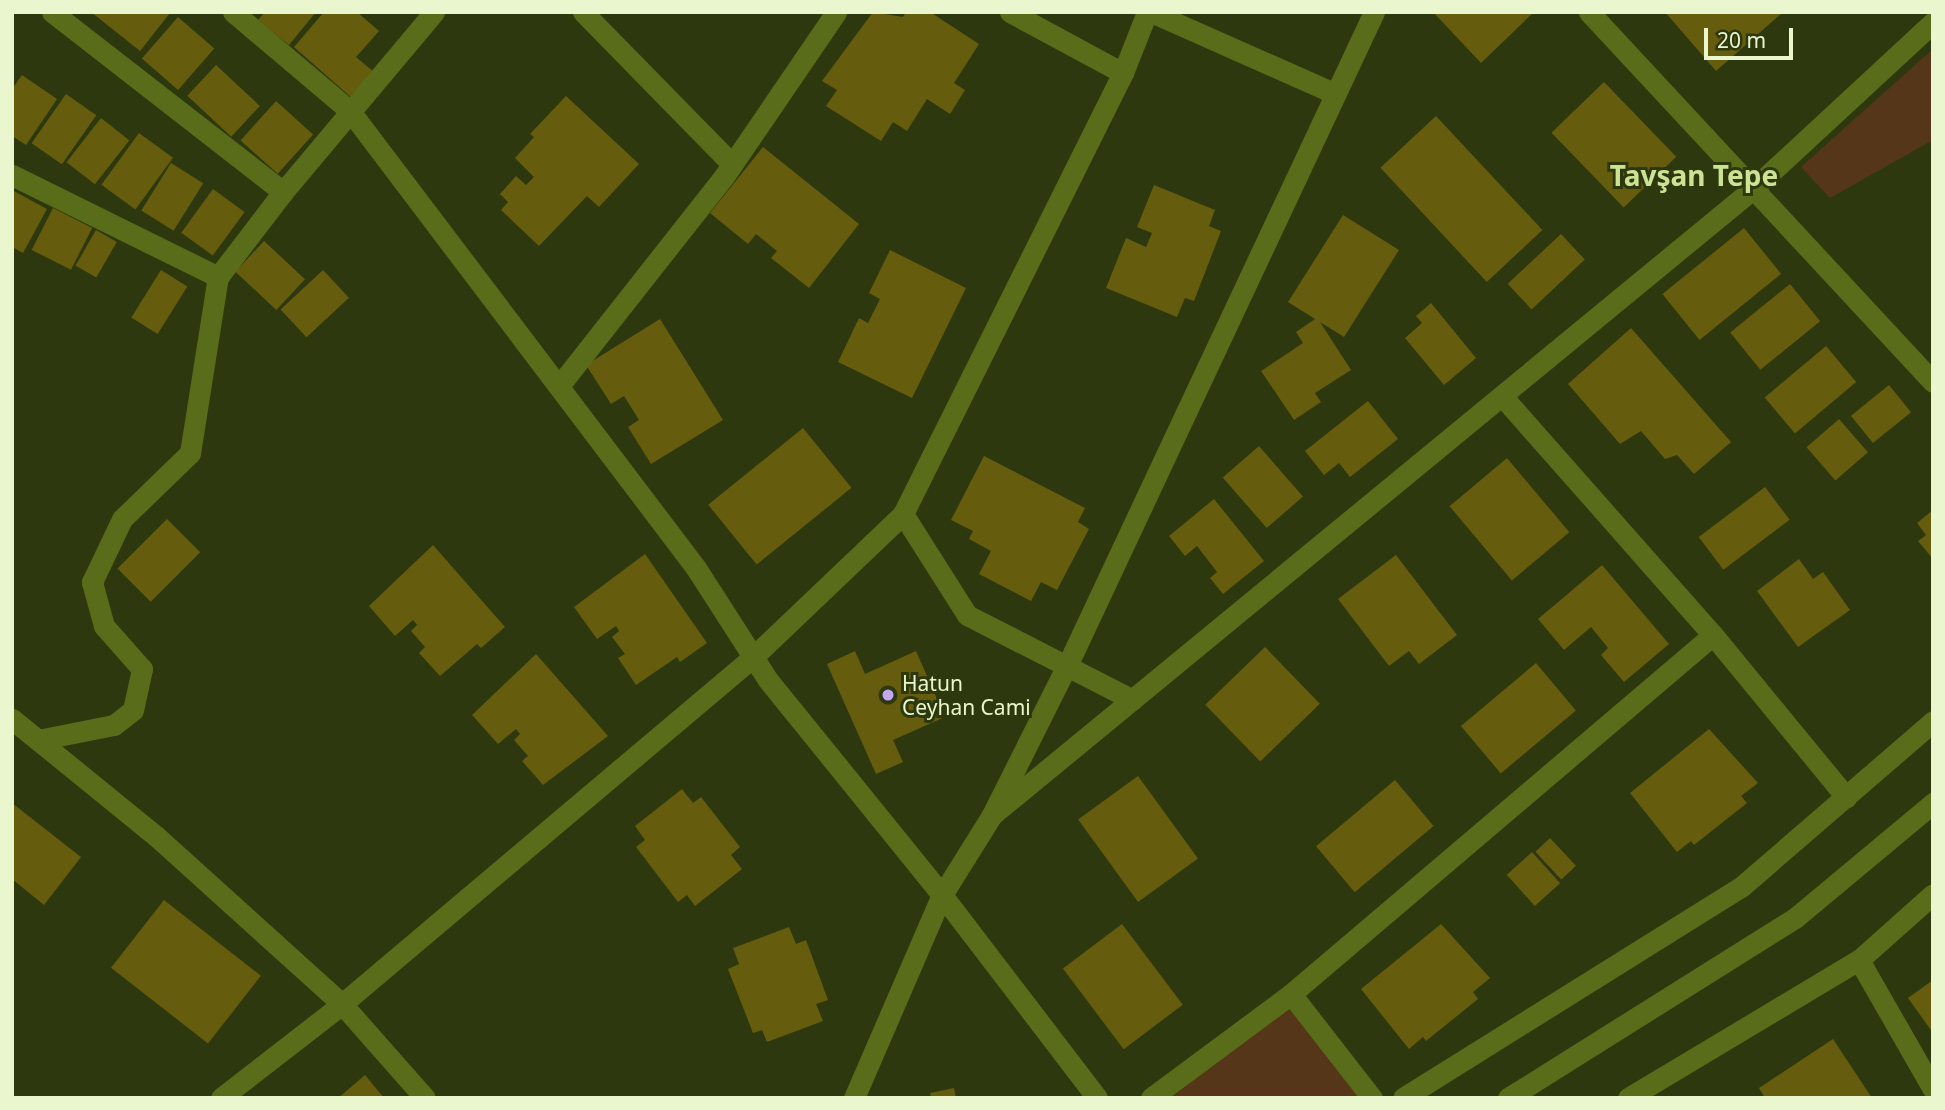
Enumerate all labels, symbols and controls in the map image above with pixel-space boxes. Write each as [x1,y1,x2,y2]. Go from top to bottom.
scale bar [1707,14,1796,58]
text: 20 m [1717,26,1766,54]
district label: Tavşan Tepe [1610,158,1778,192]
place label: Hatun Ceyhan Cami [902,670,1031,720]
marker: Hatun Ceyhan Cami [880,687,896,703]

